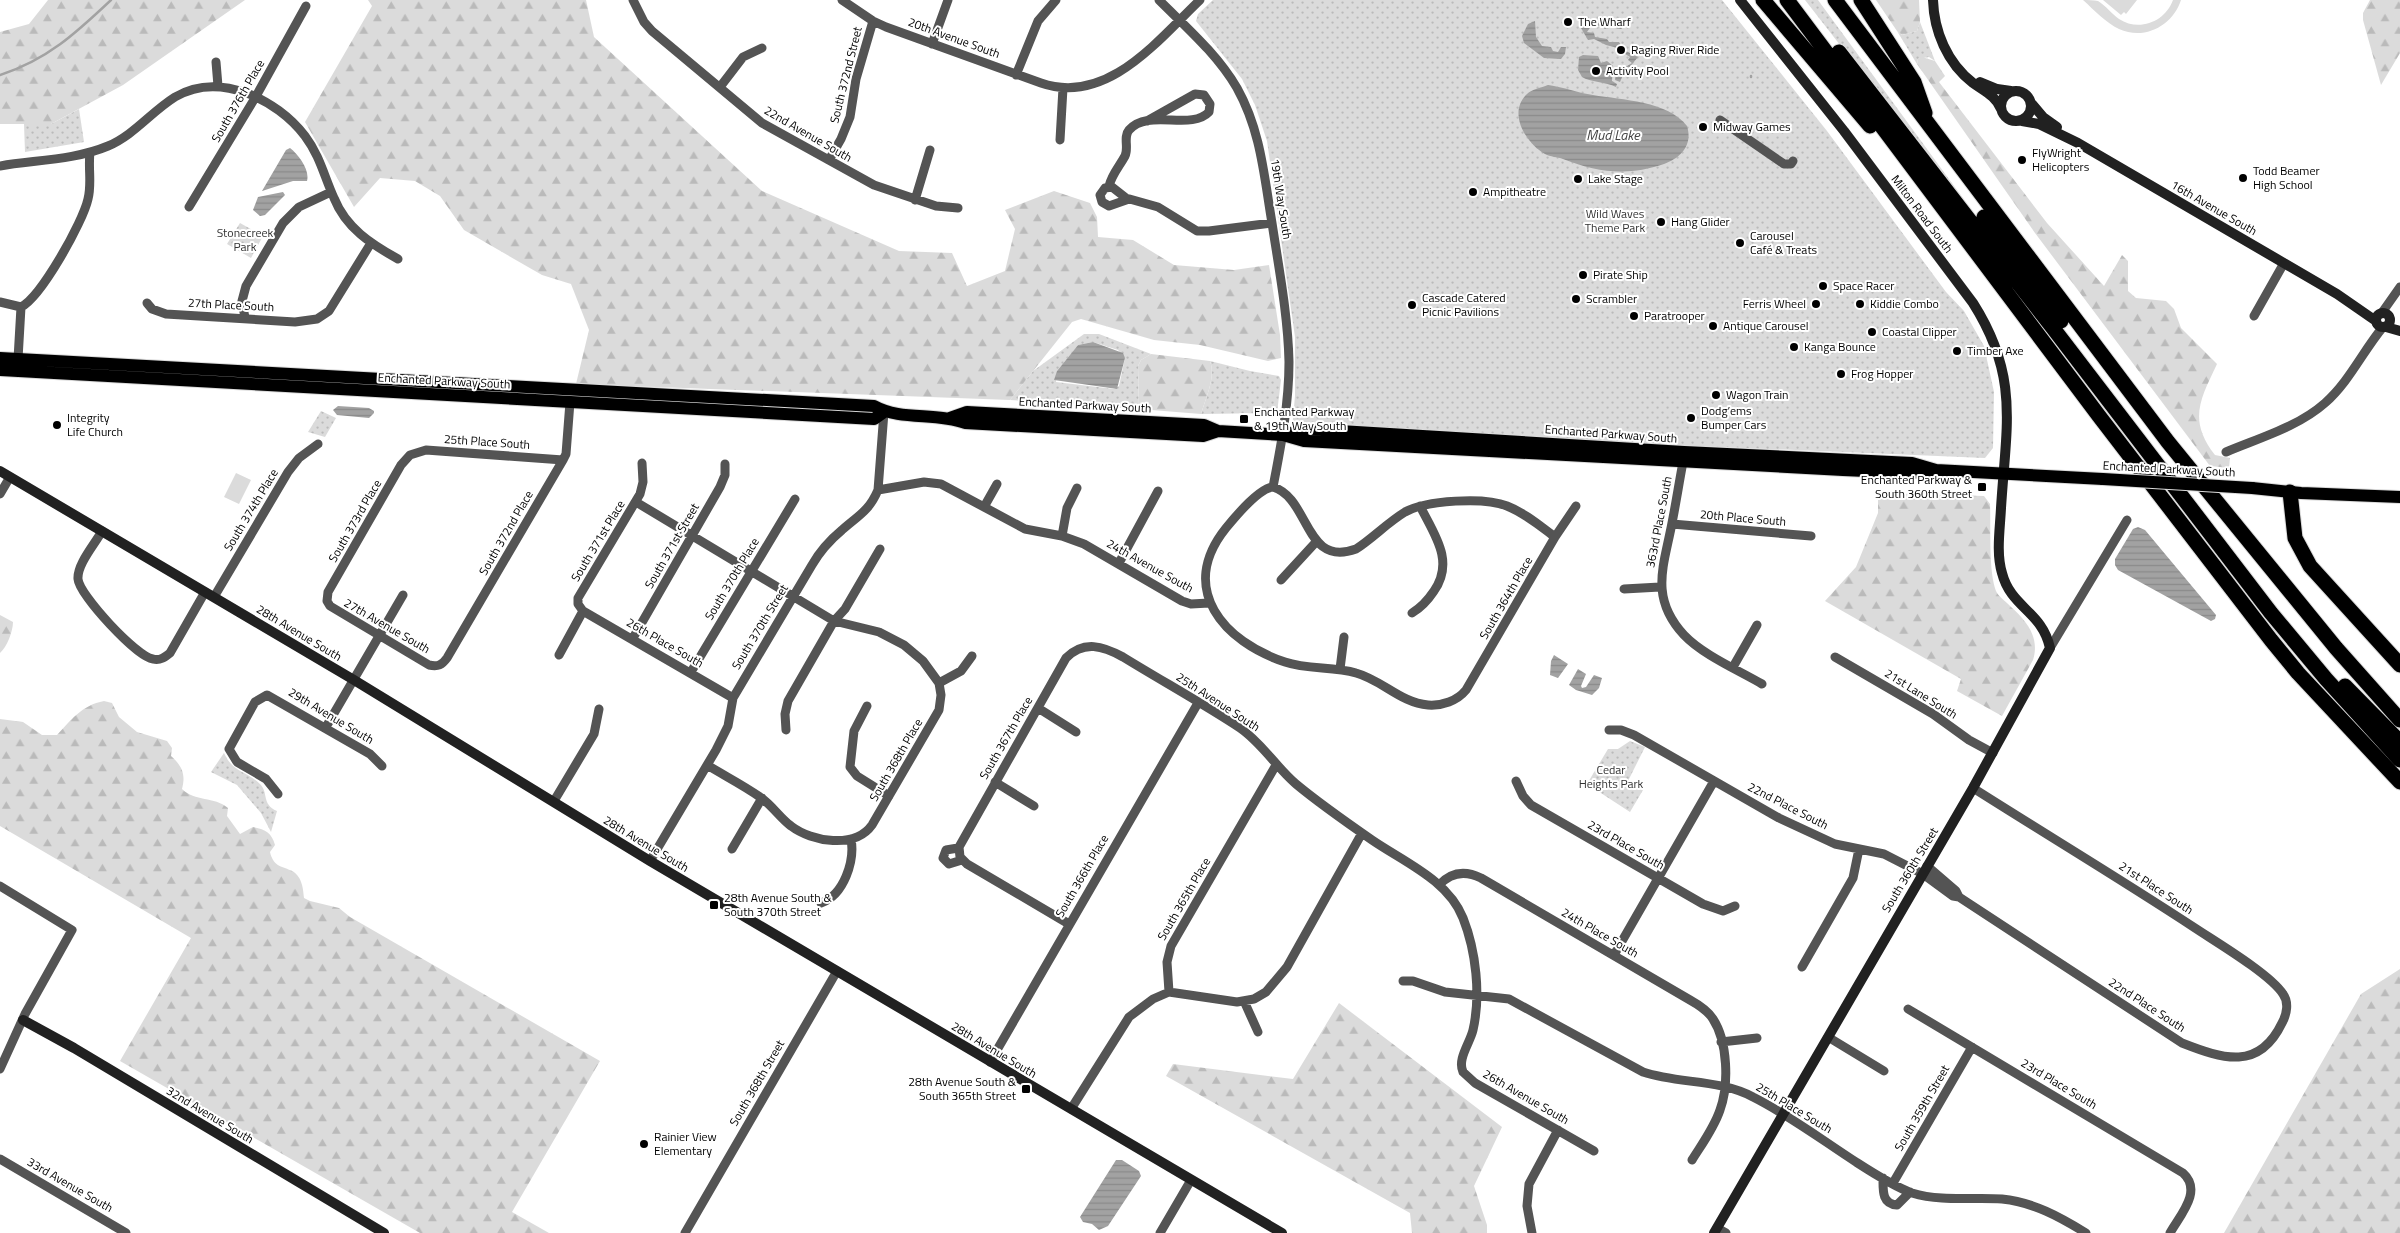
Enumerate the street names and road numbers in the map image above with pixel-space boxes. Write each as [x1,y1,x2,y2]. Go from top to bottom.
street label: 20th Avenue South [905,12,1003,63]
street label: South 372nd Street [824,24,867,125]
street label: South 376th Place [206,56,269,146]
street label: 22nd Avenue South [761,101,856,167]
street label: 19th Way South [1266,157,1297,241]
street label: Milton Road South [1887,171,1958,257]
street label: 16th Avenue South [2168,175,2261,240]
street label: 27th Place South [187,293,275,316]
street label: Enchanted Parkway South [377,368,511,393]
street label: Enchanted Parkway South [1018,392,1152,417]
street label: Enchanted Parkway South [1544,419,1678,448]
street label: 25th Place South [443,429,531,454]
street label: Enchanted Parkway South [2102,456,2236,481]
street label: South 374th Place [218,465,283,555]
street label: 363rd Place South [1640,475,1677,569]
street label: South 373rd Place [323,476,386,566]
street label: South 372nd Place [474,487,538,579]
street label: South 371st Place [566,496,629,585]
street label: South 371st Street [639,499,704,592]
street label: 20th Place South [1699,504,1787,531]
street label: South 370th Place [699,534,764,624]
street label: 24th Avenue South [1103,534,1197,597]
street label: South 364th Place [1474,553,1537,643]
street label: South 370th Street [726,580,793,673]
street label: 27th Avenue South [341,593,434,658]
street label: 28th Avenue South [253,600,346,666]
street label: 26th Place South [623,613,707,672]
street label: 21st Lane South [1881,664,1961,724]
street label: 25th Avenue South [1173,667,1264,736]
street label: 29th Avenue South [285,683,378,749]
street label: South 367th Place [974,693,1037,783]
street label: South 368th Place [864,715,927,805]
street label: 22nd Place South [1744,777,1832,834]
street label: 28th Avenue South [600,811,693,877]
street label: 23rd Place South [1584,815,1668,874]
street label: South 360th Street [1876,823,1943,916]
street label: South 366th Place [1050,831,1113,921]
street label: South 365th Place [1152,854,1215,944]
street label: 21st Place South [2115,856,2197,919]
street label: 24th Place South [1558,903,1642,962]
street label: 22nd Place South [2105,973,2190,1037]
street label: 28th Avenue South [948,1017,1041,1083]
street label: South 368th Street [724,1035,789,1129]
street label: 23rd Place South [2017,1053,2101,1114]
street label: South 359th Street [1889,1060,1954,1154]
street label: 26th Avenue South [1480,1064,1573,1129]
street label: 25th Place South [1752,1077,1836,1138]
street label: 32nd Avenue South [163,1081,258,1148]
street label: 33rd Avenue South [24,1152,117,1217]

